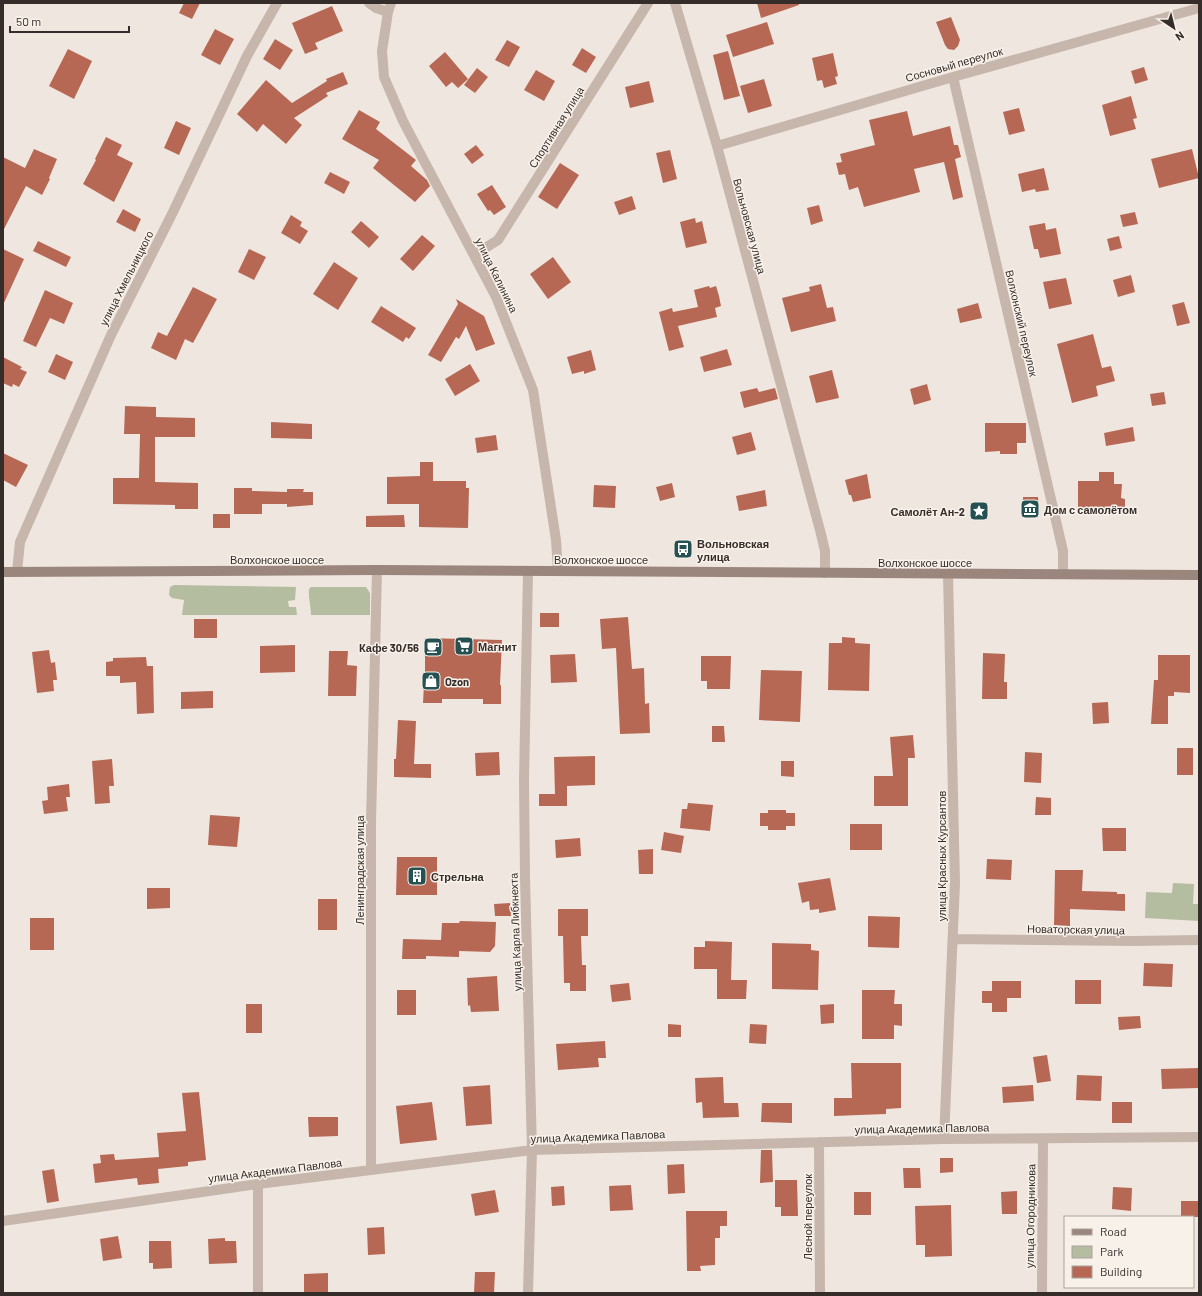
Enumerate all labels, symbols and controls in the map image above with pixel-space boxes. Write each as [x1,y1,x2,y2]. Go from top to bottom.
scale bar [10,8,129,34]
north arrow [1154,8,1194,48]
text: 50 m [16,14,41,28]
text: N [1173,29,1187,44]
street label: Сосновый переулок [904,44,1004,84]
street label: Спортивная улица [526,83,587,170]
street label: Вольновская улица [731,177,769,276]
street label: улица Хмельницкого [96,228,156,328]
street label: улица Калинина [473,235,521,315]
street label: Волхонский переулок [1003,268,1041,378]
museum icon: Дом с самолётом [1019,498,1041,520]
place icon: Самолёт Ан-2 [968,500,990,522]
place label: Дом с самолётом [1044,503,1137,516]
place label: Самолёт Ан-2 [890,505,965,518]
place label: Вольновская улица [697,537,769,563]
bus stop icon: Вольновская улица [672,538,694,560]
street label: Волхонское шоссе [230,553,324,566]
street label: Волхонское шоссе [554,553,648,566]
street label: Волхонское шоссе [878,556,972,569]
supermarket icon: Магнит [453,635,475,657]
cafe icon: Кафе 30/56 [422,636,444,658]
place label: Магнит [478,640,517,653]
place label: Кафе 30/56 [359,641,419,654]
shop icon: Ozon [420,670,442,692]
place label: Ozon [445,675,469,688]
street label: улица Красных Курсантов [935,790,948,921]
street label: Ленинградская улица [353,814,366,925]
building icon: Стрельна [406,865,428,887]
place label: Стрельна [431,870,485,883]
street label: улица Карла Либкнехта [506,872,524,991]
street label: Новаторская улица [1027,922,1126,936]
street label: улица Академика Павлова [855,1120,990,1136]
street label: улица Академика Павлова [530,1127,666,1145]
street label: улица Академика Павлова [207,1155,343,1185]
street label: улица Огородникова [1023,1163,1037,1268]
street label: Лесной переулок [801,1174,814,1260]
legend [1064,1216,1194,1288]
text: Road [1100,1224,1127,1238]
text: Park [1100,1244,1124,1258]
text: Building [1100,1264,1142,1278]

